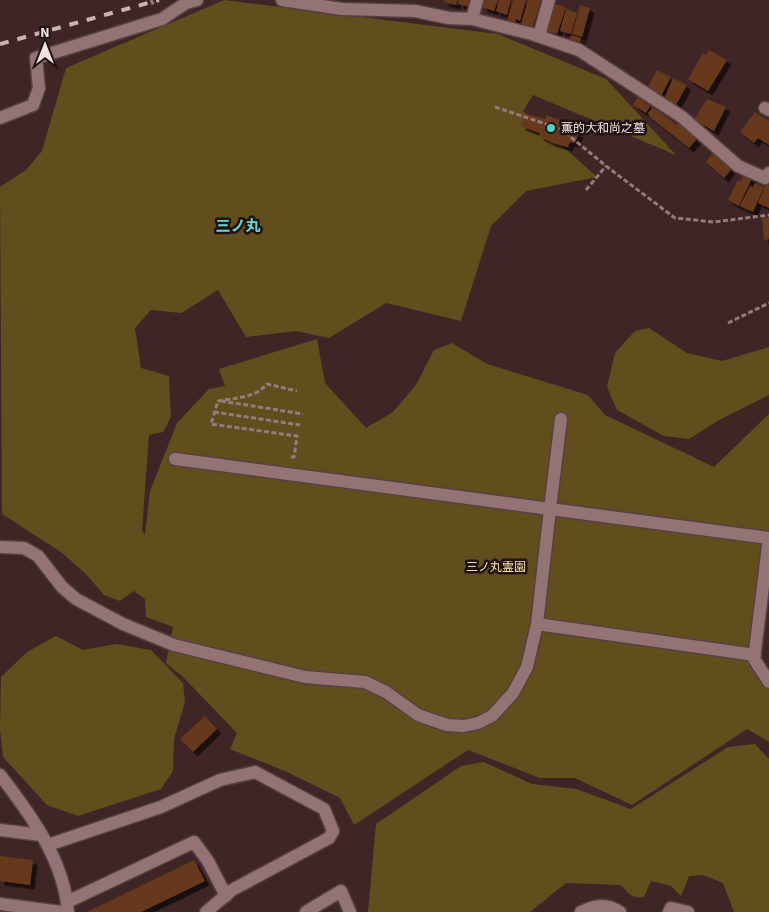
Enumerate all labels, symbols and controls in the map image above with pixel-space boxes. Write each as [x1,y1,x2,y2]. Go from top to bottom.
north arrow [20,20,70,70]
text: N [40,23,50,43]
place label: 薫的大和尚之墓 [561,120,645,137]
marker: 薫的大和尚之墓 [545,122,557,134]
district label: 三ノ丸 [215,216,261,237]
park label: 三ノ丸霊園 [466,559,526,576]

